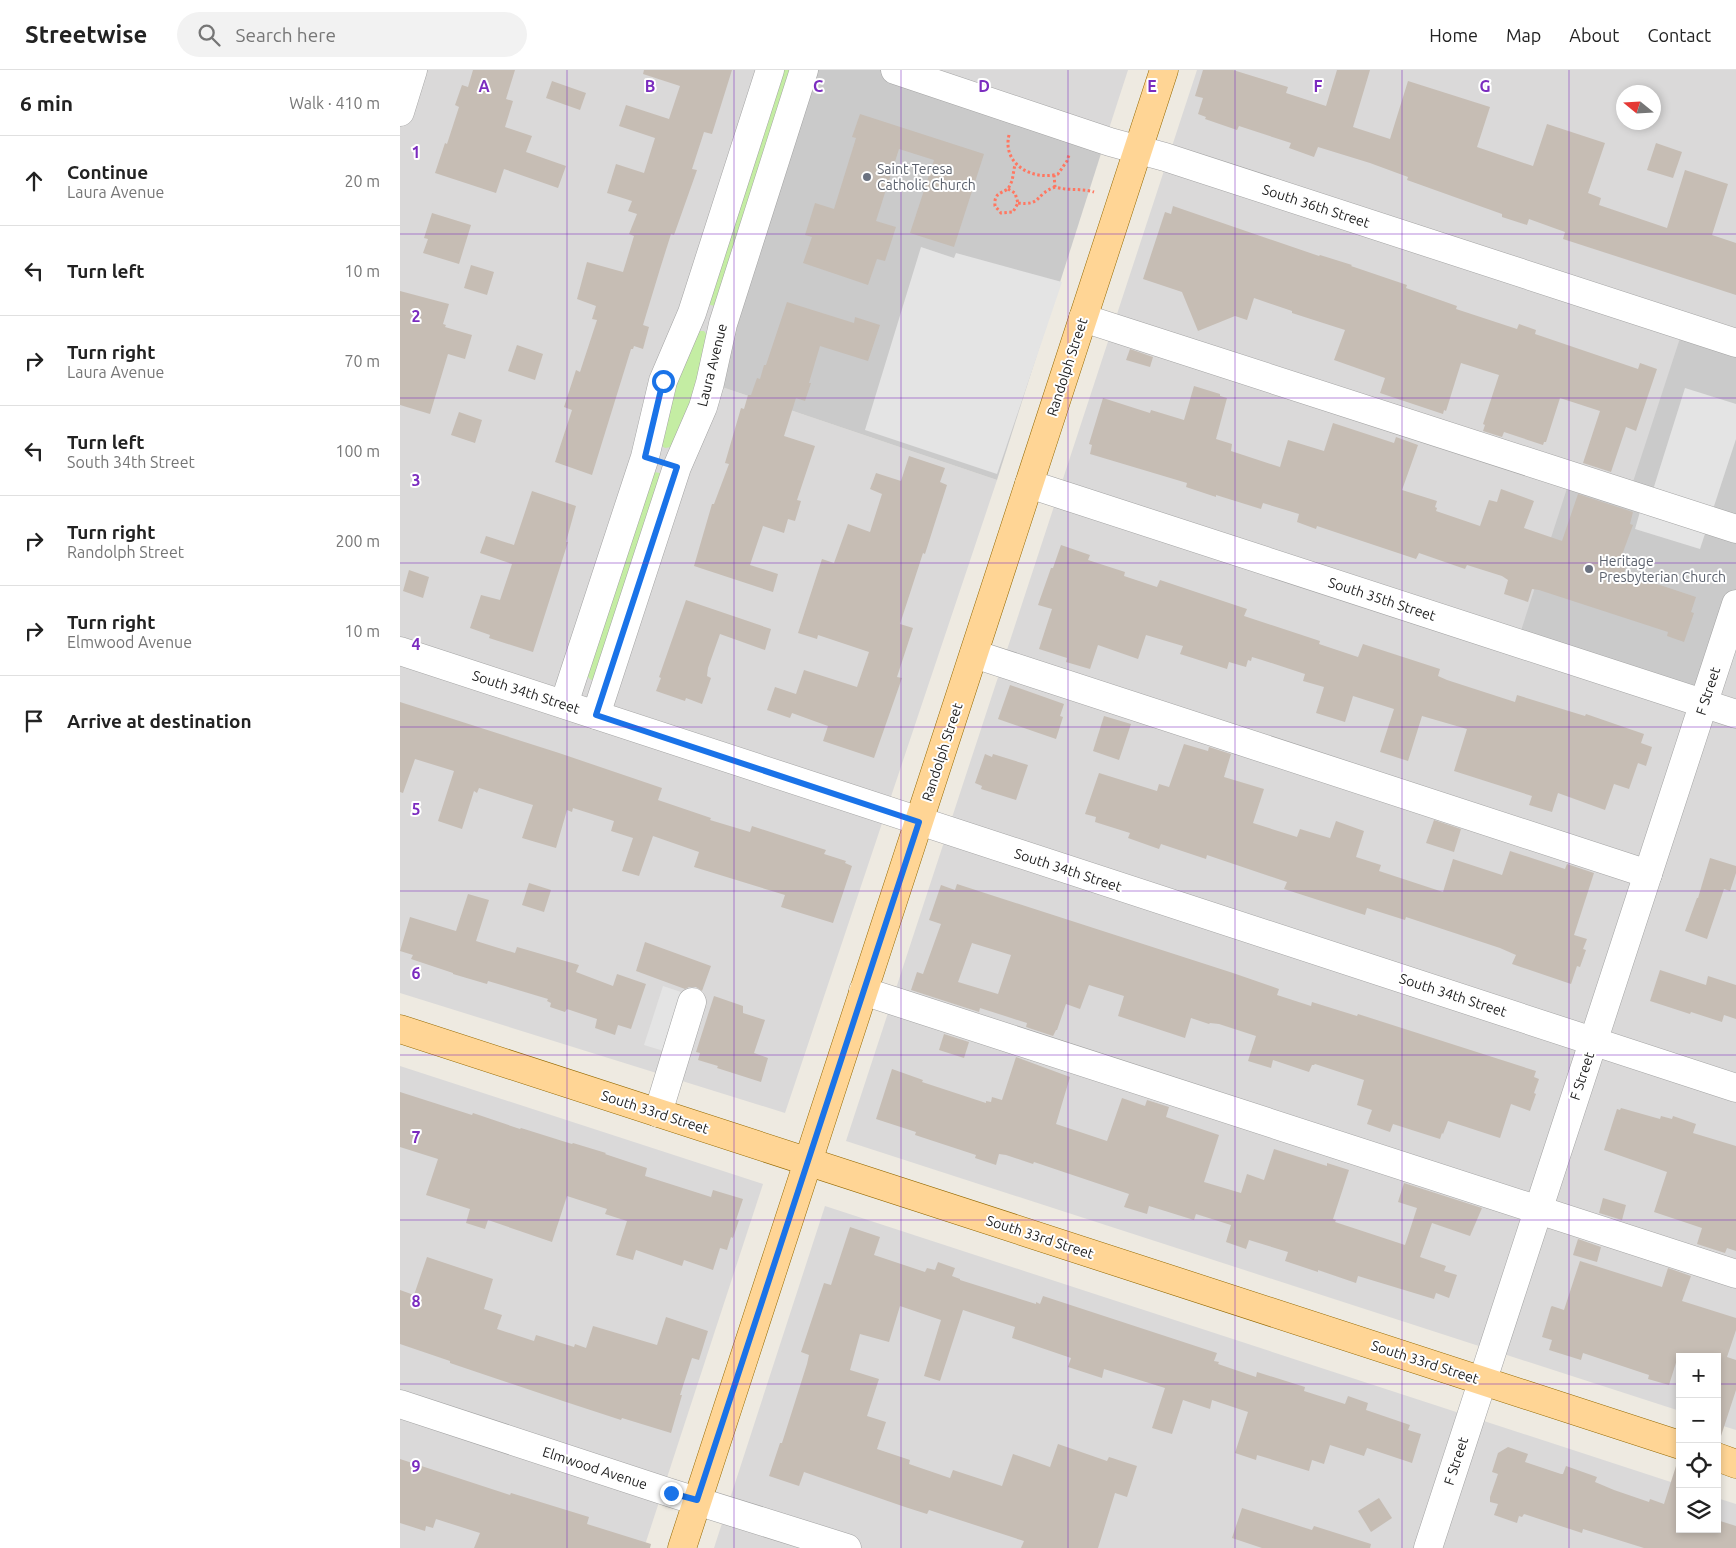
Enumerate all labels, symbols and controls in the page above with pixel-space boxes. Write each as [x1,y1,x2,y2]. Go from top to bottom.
search box [177,12,527,57]
text: Streetwise [25,21,147,48]
icon: search [195,21,223,49]
text: Search here [235,24,336,46]
text: Home [1429,25,1478,45]
text: Map [1506,25,1541,45]
text: About [1569,25,1619,45]
text: Contact [1647,25,1711,45]
text: A [478,77,490,95]
text: B [645,77,655,95]
text: C [813,77,823,95]
text: D [978,77,990,95]
text: E [1147,77,1157,95]
text: F [1314,77,1323,95]
text: G [1479,77,1491,95]
north arrow [1616,85,1661,130]
text: 6 min [20,91,73,115]
text: Walk · 410 m [289,94,380,112]
text: 1 [411,143,421,161]
text: Continue [67,161,148,183]
place label: Saint Teresa Catholic Church [877,161,976,193]
icon: ahead [20,167,48,195]
marker: Saint Teresa Catholic Church [861,171,873,183]
text: 20 m [344,172,380,190]
street label: South 36th Street [1260,181,1372,231]
text: Laura Avenue [67,183,164,201]
icon: left [20,257,48,285]
text: Turn left [67,260,145,282]
text: 10 m [344,262,380,280]
text: 2 [411,307,421,325]
street label: Randolph Street [1044,315,1091,418]
street label: Laura Avenue [694,322,730,408]
text: Turn right [67,341,155,363]
icon: right [20,347,48,375]
text: 70 m [344,352,380,370]
text: Laura Avenue [67,363,164,381]
route start [652,370,675,393]
text: Turn left [67,431,145,453]
icon: left [20,437,48,465]
text: 100 m [335,442,380,460]
text: South 34th Street [67,453,195,471]
text: 3 [411,471,421,489]
text: Turn right [67,521,155,543]
icon: right [20,527,48,555]
text: 200 m [335,532,380,550]
text: Randolph Street [67,543,184,561]
place label: Heritage Presbyterian Church [1599,553,1726,585]
marker: Heritage Presbyterian Church [1583,563,1595,575]
street label: South 35th Street [1326,574,1438,624]
text: Turn right [67,611,155,633]
icon: right [20,617,48,645]
text: 10 m [344,622,380,640]
text: Elmwood Avenue [67,633,192,651]
text: 4 [411,635,421,653]
street label: F Street [1693,664,1723,717]
street label: South 34th Street [470,667,582,717]
street label: Randolph Street [919,700,966,803]
icon: arrive [20,707,48,735]
text: Arrive at destination [67,710,252,732]
text: 5 [411,800,421,818]
street label: South 34th Street [1012,845,1124,895]
text: 6 [411,964,421,982]
street label: South 34th Street [1397,970,1509,1020]
street label: F Street [1567,1049,1597,1102]
street label: South 33rd Street [599,1087,711,1137]
text: 7 [411,1128,421,1146]
street label: South 33rd Street [984,1212,1096,1262]
text: 8 [411,1292,421,1310]
street label: South 33rd Street [1369,1337,1481,1387]
map controls [1676,1353,1721,1533]
button: + [1676,1353,1721,1398]
button: − [1676,1398,1721,1443]
street label: F Street [1441,1434,1471,1487]
street label: Elmwood Avenue [541,1443,649,1493]
button: locate [1676,1443,1721,1488]
text: 9 [411,1457,421,1475]
route end [660,1482,683,1505]
button: layers [1676,1488,1721,1533]

